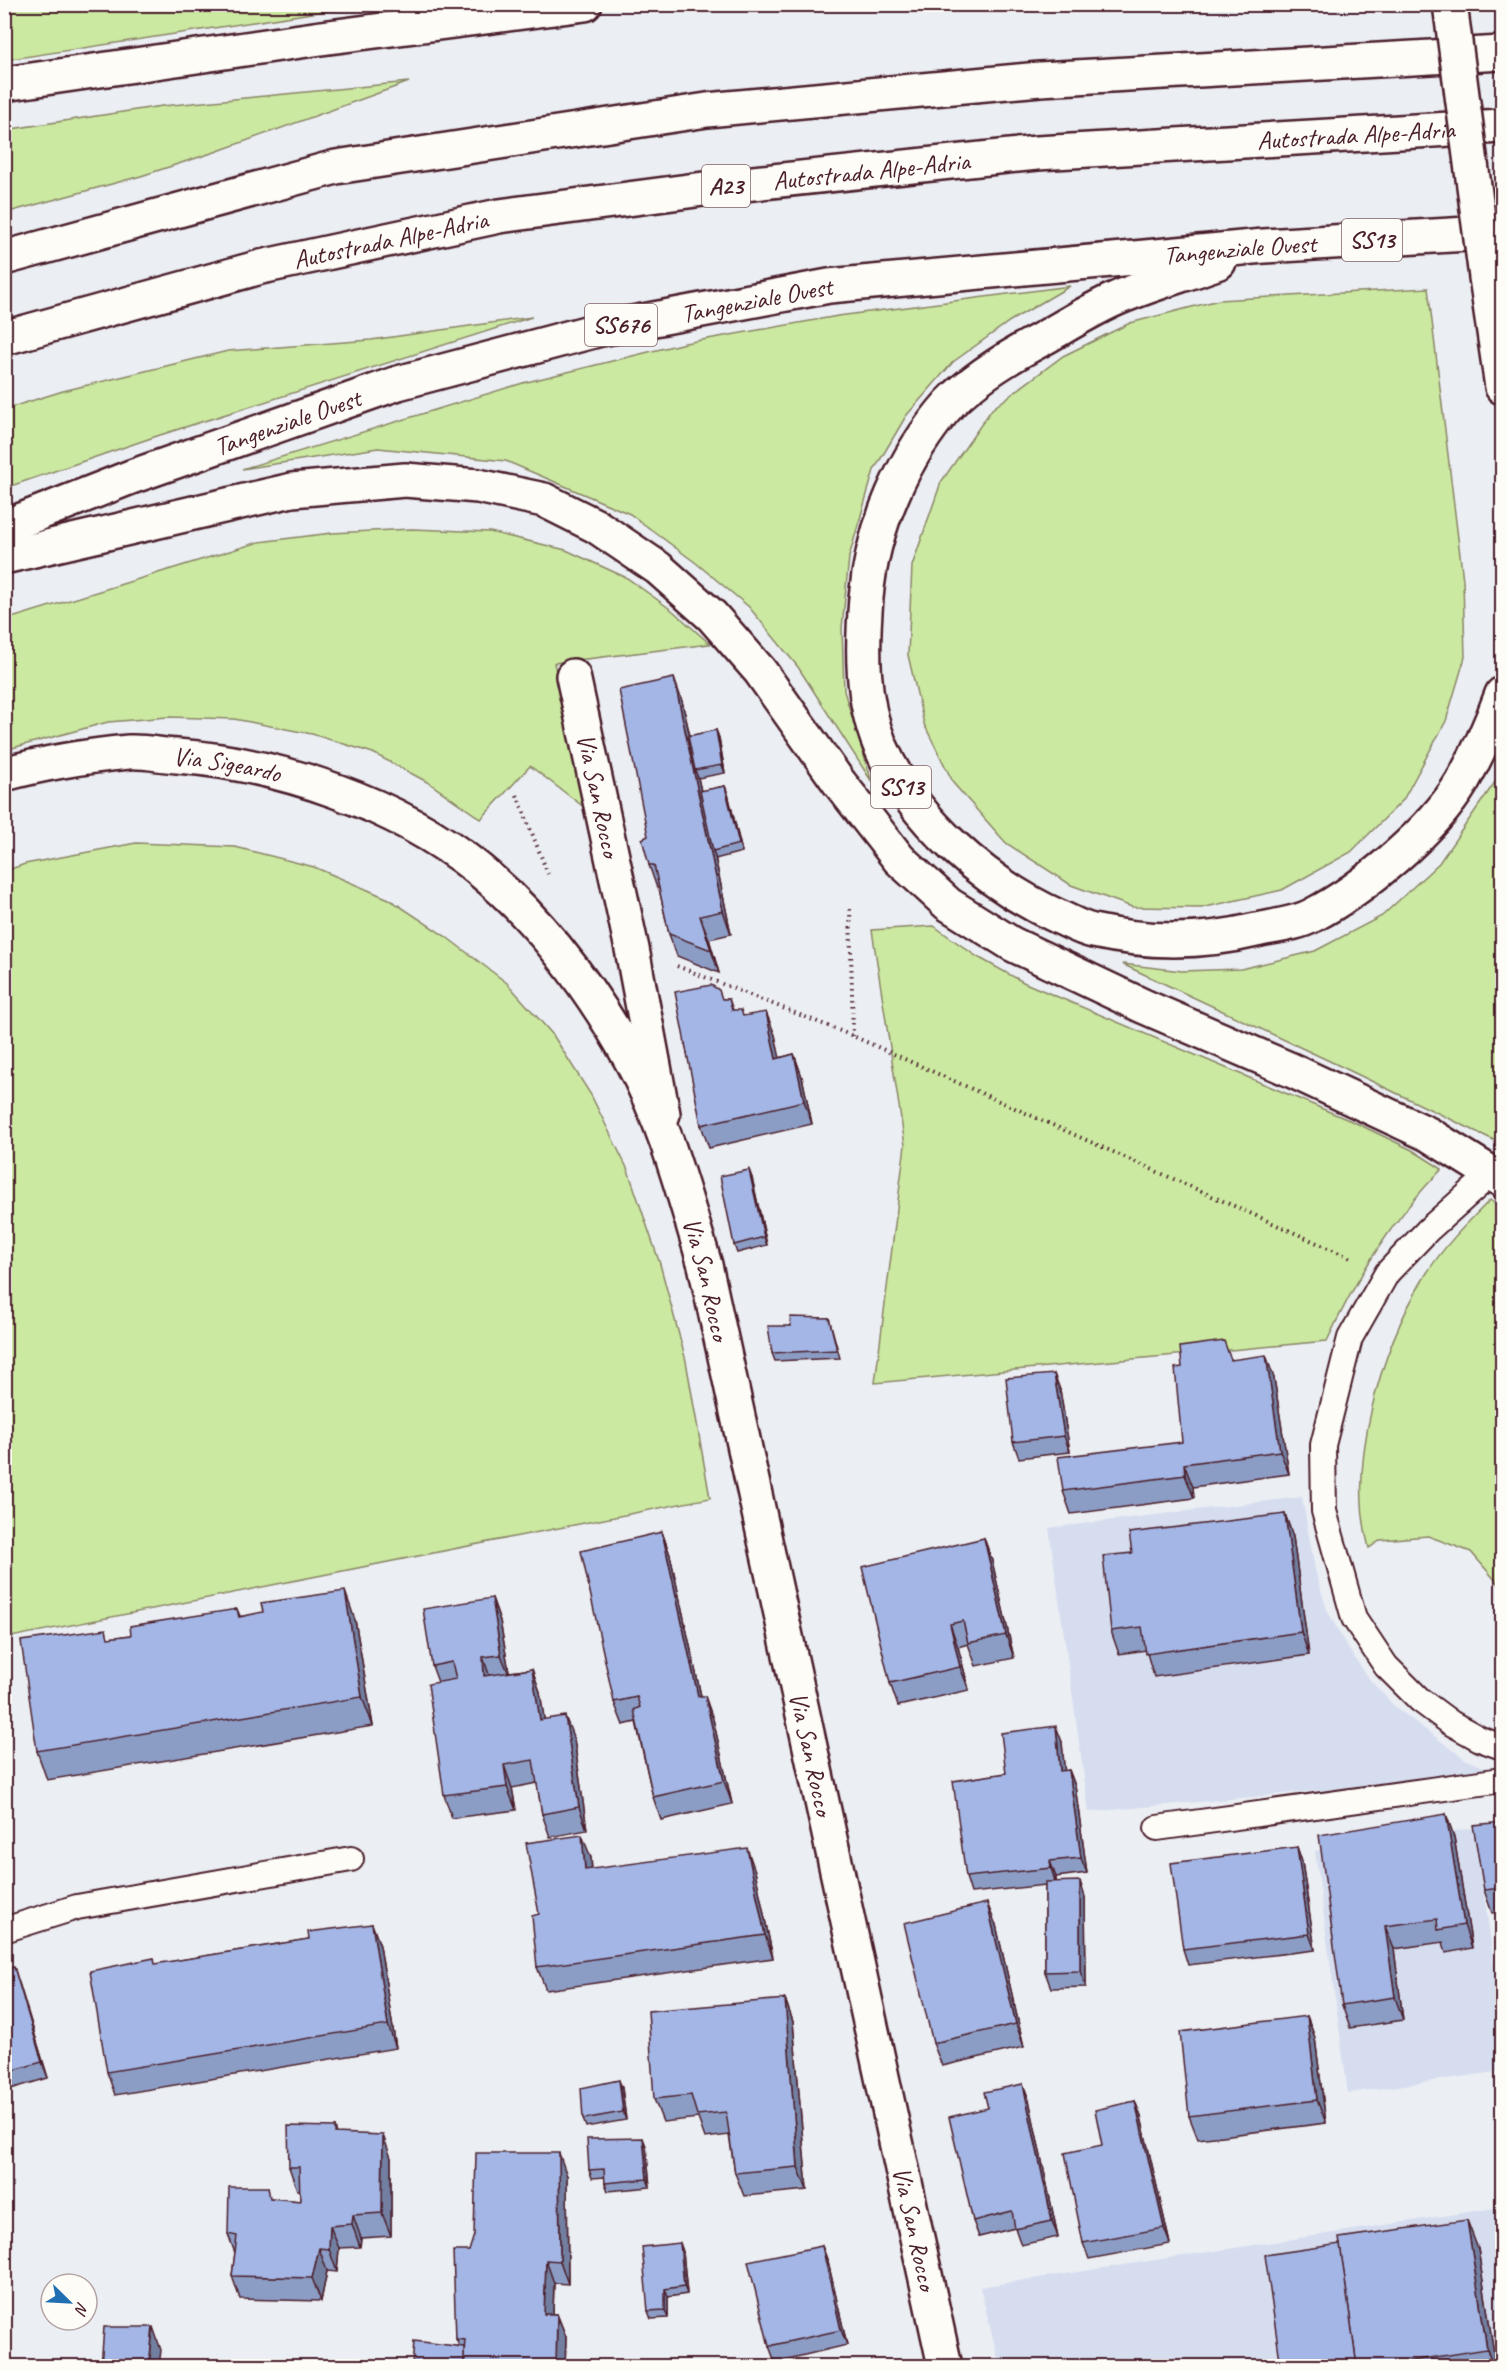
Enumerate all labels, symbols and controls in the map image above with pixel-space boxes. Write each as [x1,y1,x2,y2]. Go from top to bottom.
street label: Autostrada Alpe-Adria [1256,113,1457,157]
street label: Autostrada Alpe-Adria [771,144,973,198]
road number: A23 [702,165,750,207]
street label: Autostrada Alpe-Adria [290,203,492,277]
road number: SS13 [1342,219,1402,261]
street label: Tangenziale Ovest [1162,227,1319,272]
street label: Tangenziale Ovest [678,269,837,331]
road number: SS676 [585,304,657,346]
street label: Tangenziale Ovest [210,381,367,463]
street label: Via San Rocco [569,730,628,863]
street label: Via Sigeardo [172,740,286,791]
road number: SS13 [871,766,931,808]
street label: Via San Rocco [675,1214,738,1347]
street label: Via San Rocco [782,1689,841,1821]
street label: Via San Rocco [885,2164,945,2296]
north arrow [39,2272,99,2332]
text: N [69,2299,93,2319]

